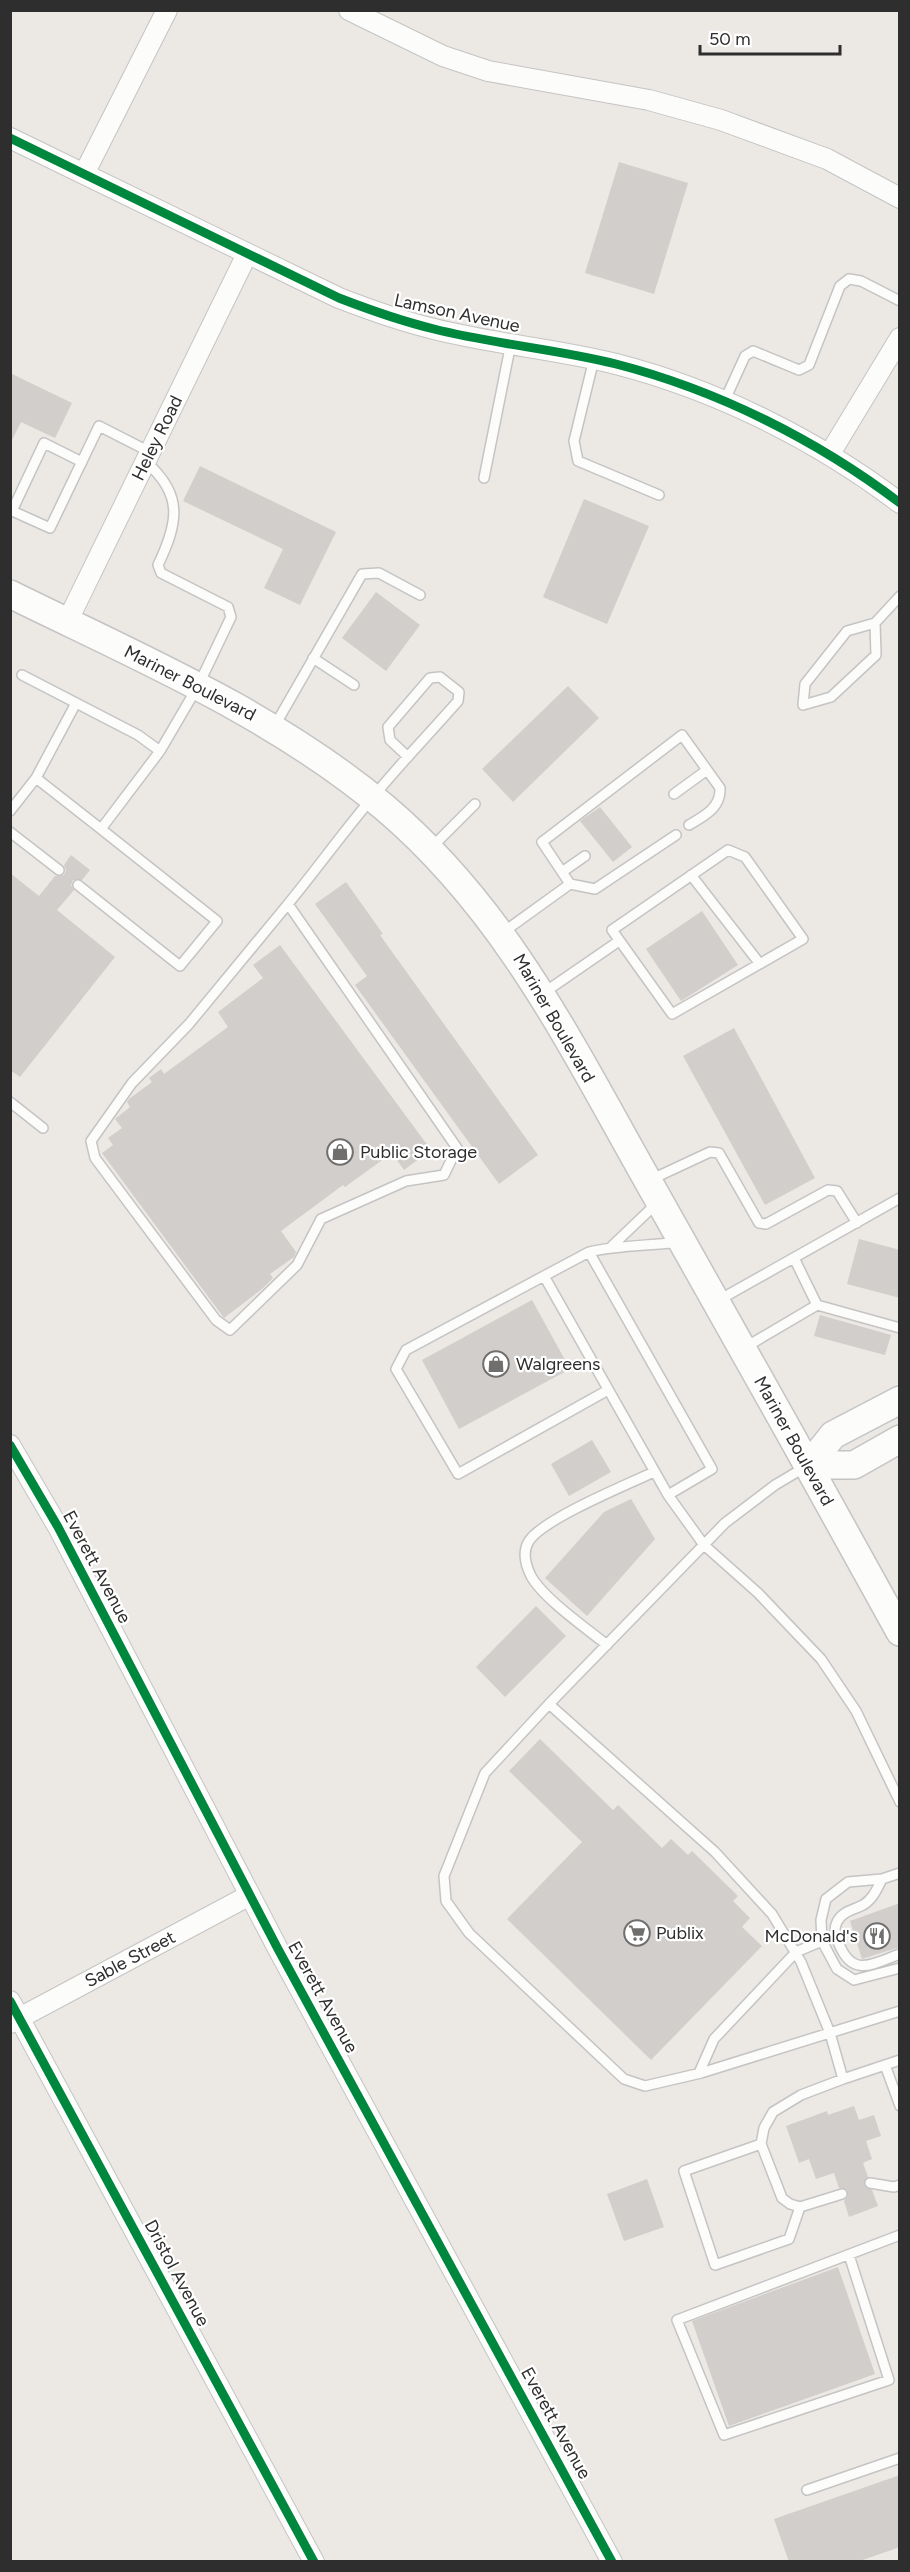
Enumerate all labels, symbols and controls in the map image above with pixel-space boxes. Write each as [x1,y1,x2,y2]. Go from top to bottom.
scale bar [700,18,840,56]
text: 50 m [709,28,751,50]
street label: Lamson Avenue [392,289,522,337]
street label: Heley Road [127,392,187,484]
street label: Mariner Boulevard [120,640,260,726]
street label: Mariner Boulevard [508,950,600,1086]
shop icon: Public Storage [325,1137,355,1167]
place label: Public Storage [360,1141,477,1163]
shop icon: Walgreens [481,1349,511,1379]
place label: Walgreens [516,1353,600,1375]
street label: Mariner Boulevard [749,1372,839,1510]
street label: Everett Avenue [58,1507,136,1627]
supermarket icon: Publix [622,1918,652,1948]
restaurant icon: McDonald's [862,1921,892,1951]
place label: Publix [656,1922,704,1944]
place label: McDonald's [764,1925,858,1947]
street label: Sable Street [81,1926,179,1992]
street label: Everett Avenue [283,1937,363,2057]
street label: Dristol Avenue [140,2216,214,2330]
street label: Everett Avenue [516,2363,596,2483]

